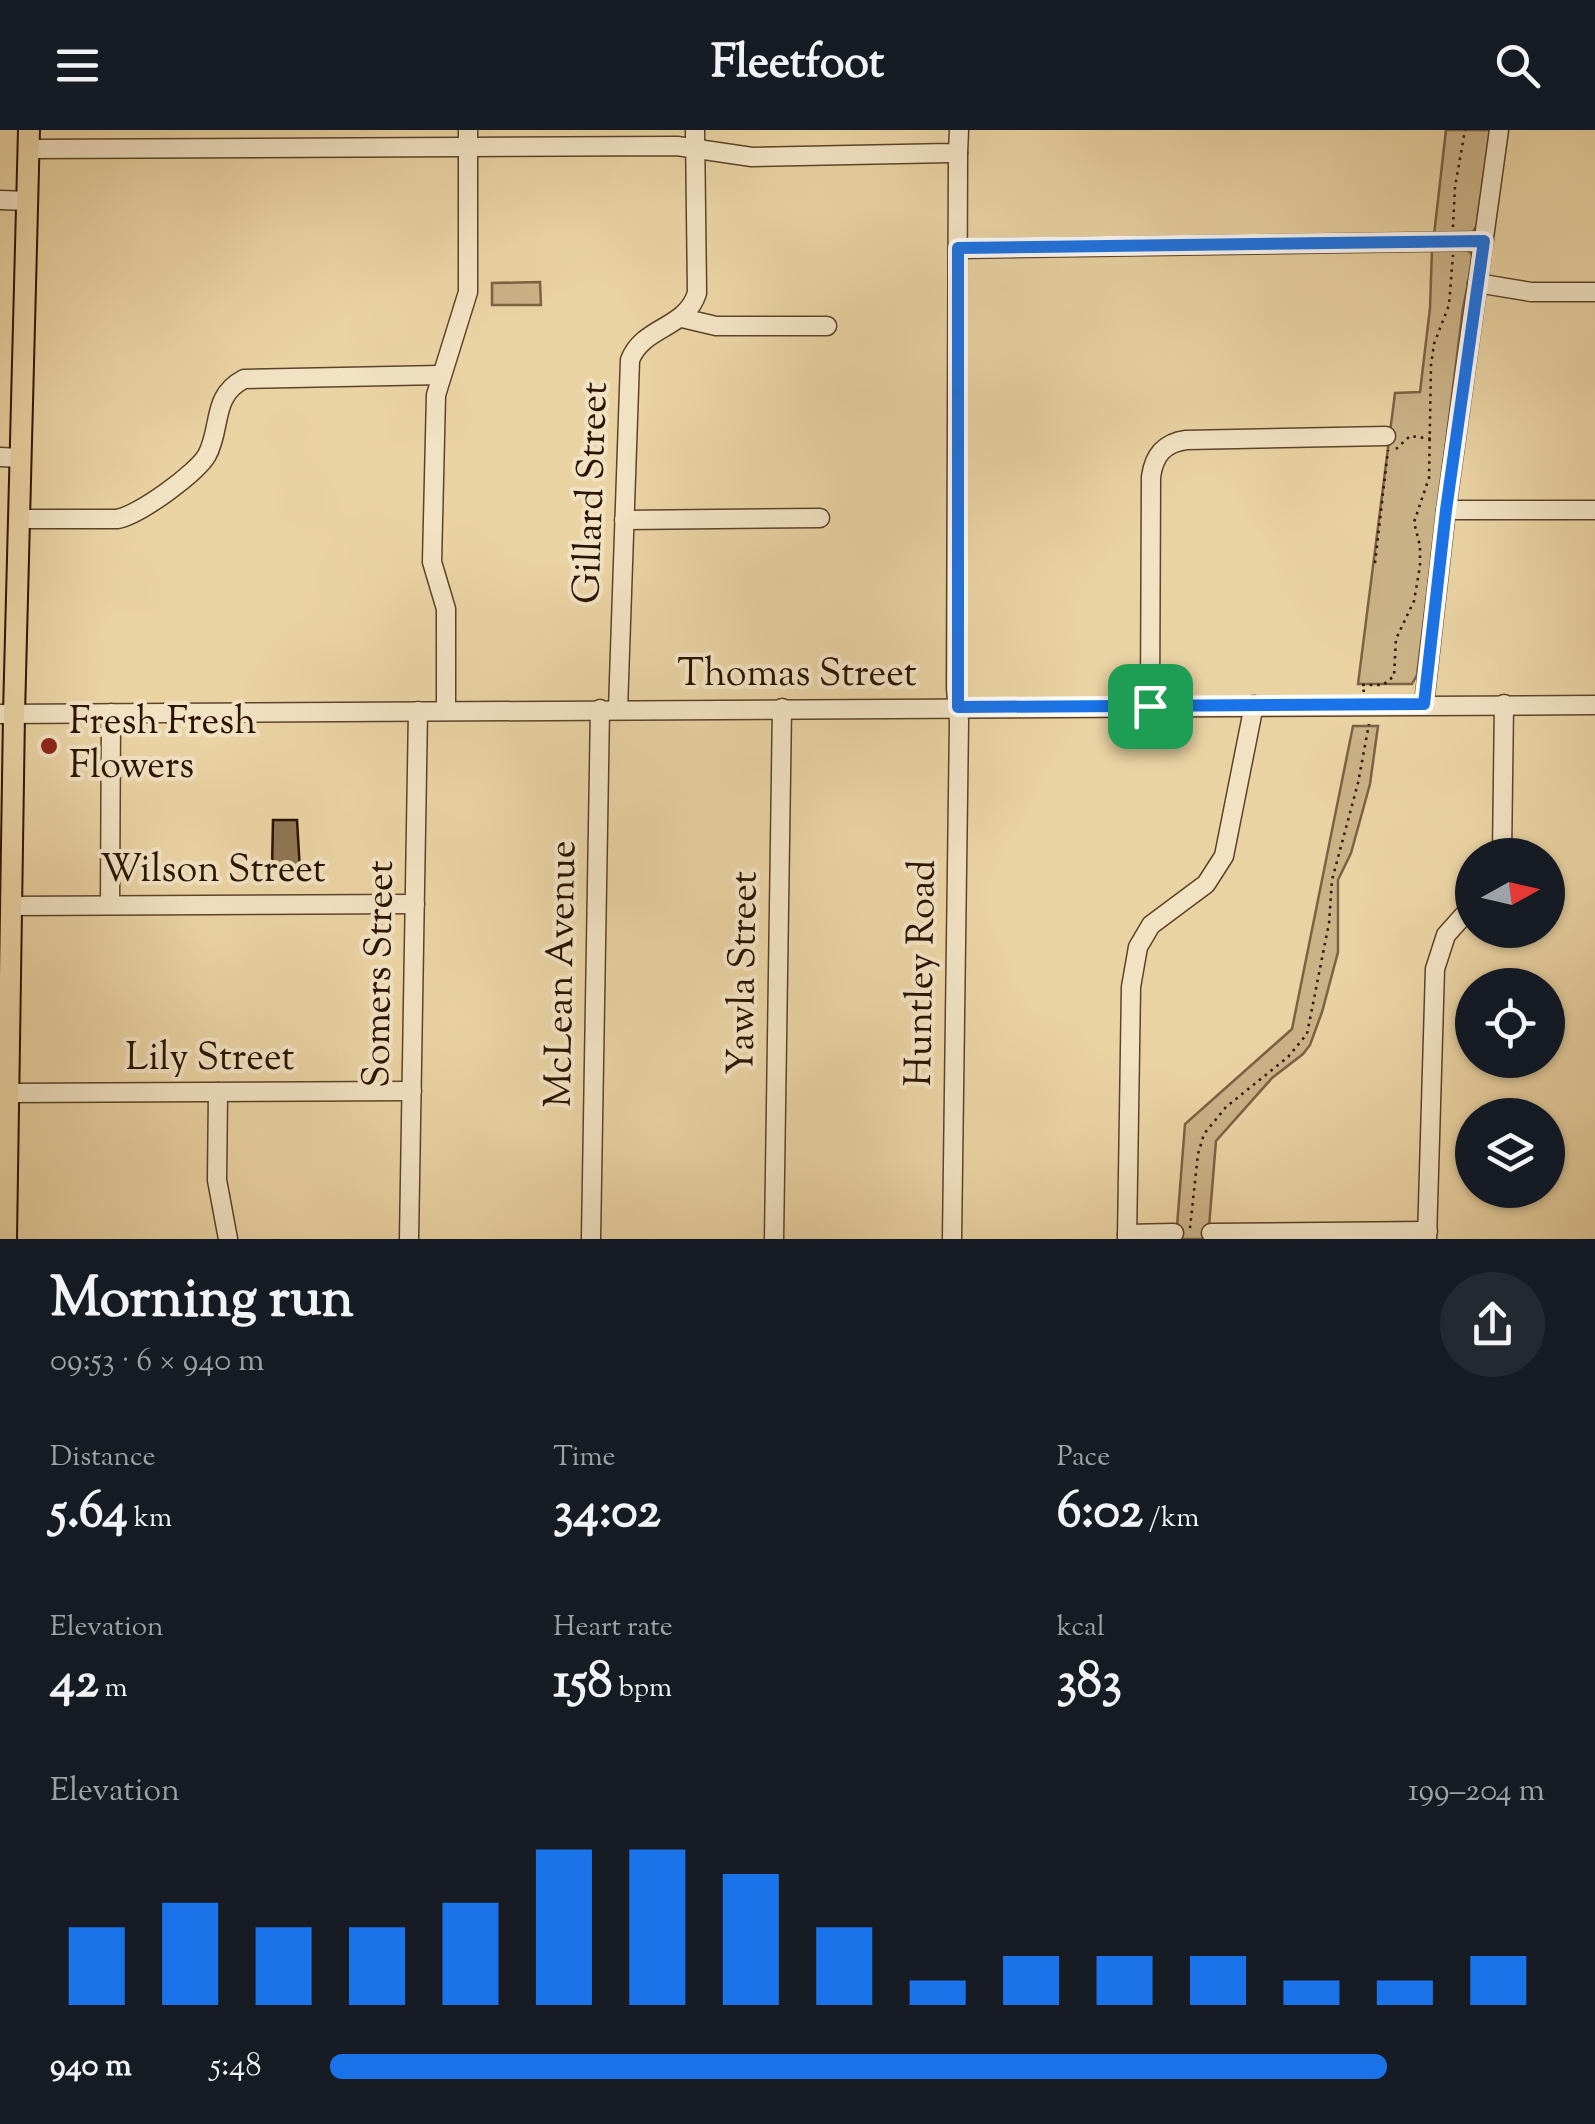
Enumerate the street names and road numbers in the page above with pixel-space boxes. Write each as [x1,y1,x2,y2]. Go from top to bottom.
street label: Gillard Street [562,381,624,605]
street label: Thomas Street [677,649,917,703]
street label: McLean Avenue [534,840,592,1108]
street label: Wilson Street [100,845,326,899]
street label: Huntley Road [894,859,952,1087]
street label: Somers Street [352,860,410,1088]
street label: Yawla Street [716,871,774,1075]
street label: Lily Street [125,1033,295,1087]

